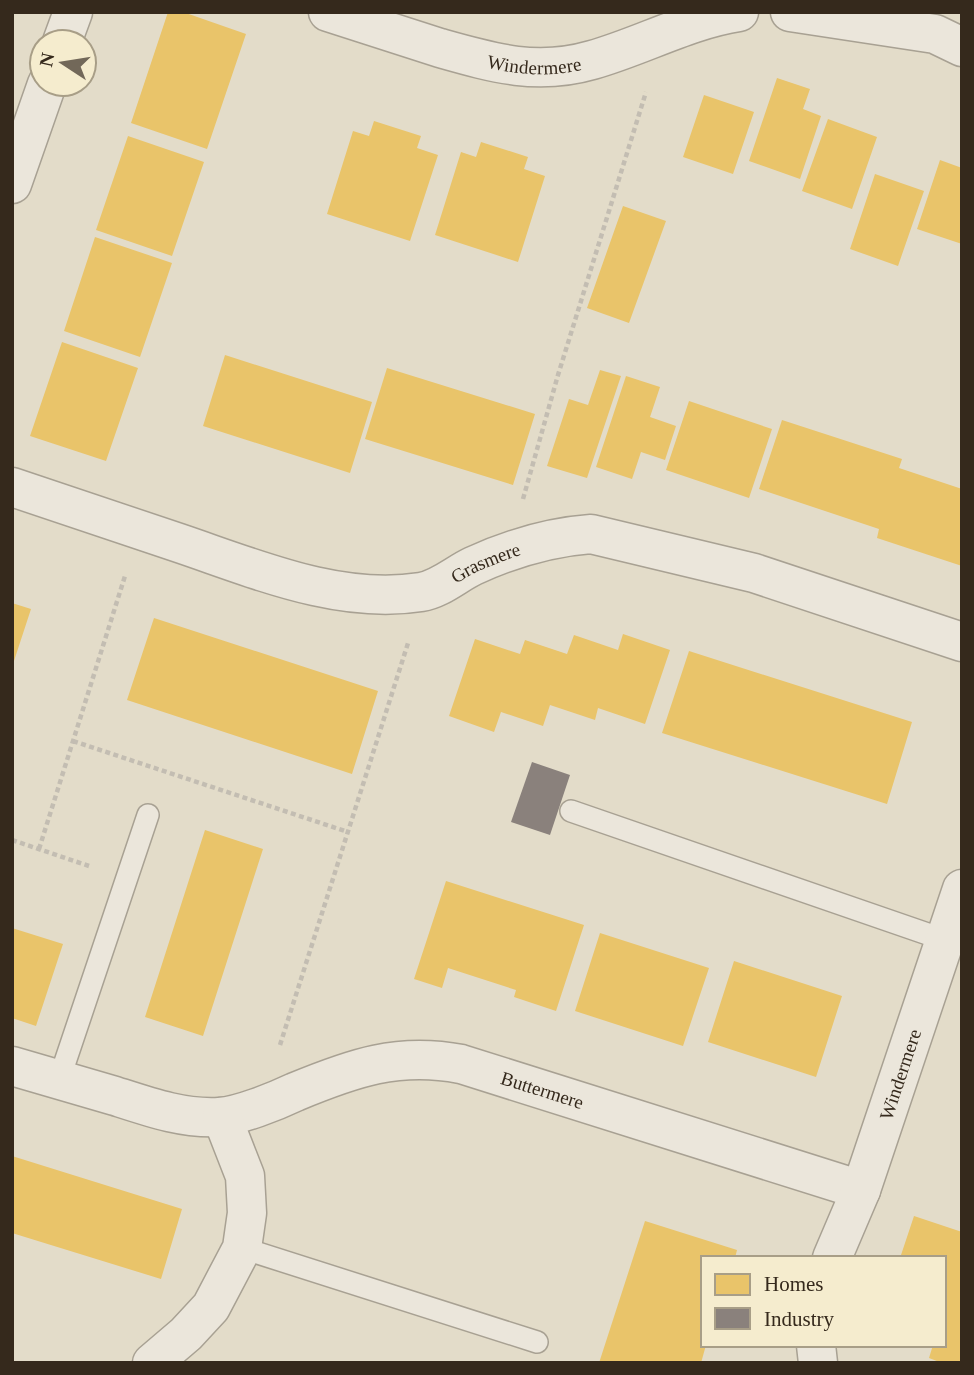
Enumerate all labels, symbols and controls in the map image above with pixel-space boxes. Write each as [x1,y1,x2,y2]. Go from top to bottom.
north arrow [28,28,98,98]
text: N [35,50,59,68]
street label: Windermere [485,51,583,78]
street label: Grasmere [447,539,523,587]
street label: Windermere [875,1026,925,1122]
street label: Buttermere [498,1067,586,1113]
legend [701,1256,946,1347]
text: Homes [764,1272,824,1296]
text: Industry [764,1307,834,1331]

